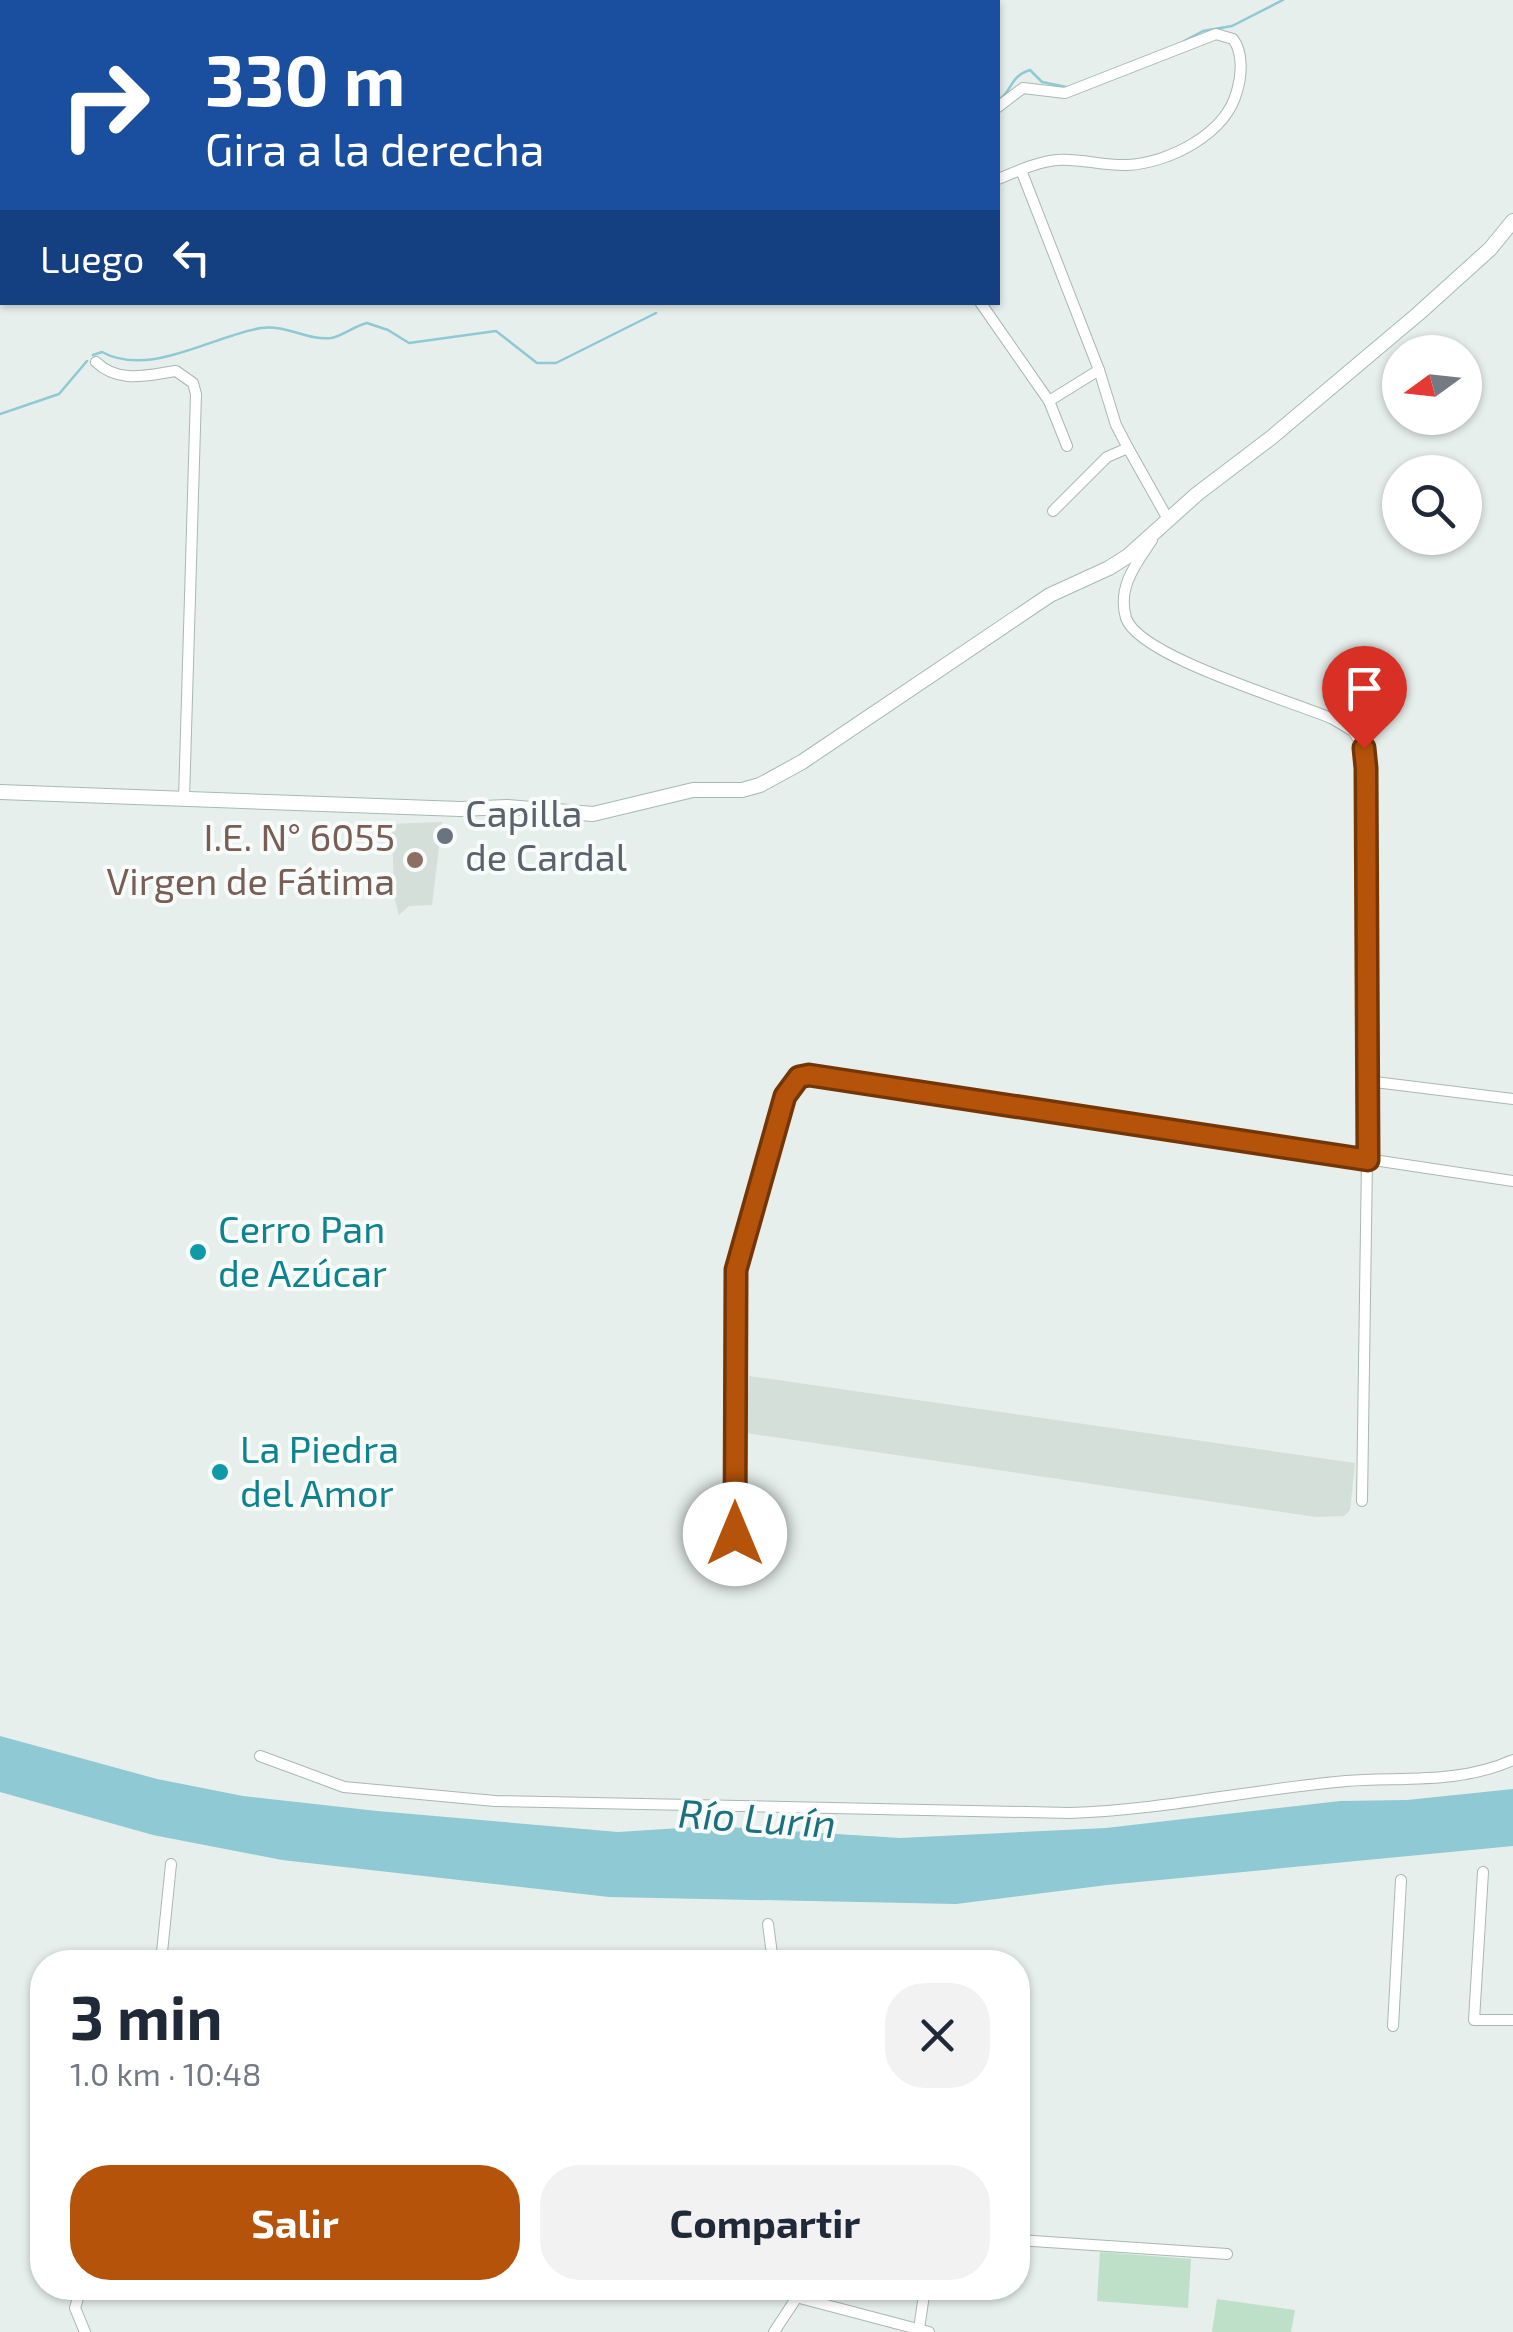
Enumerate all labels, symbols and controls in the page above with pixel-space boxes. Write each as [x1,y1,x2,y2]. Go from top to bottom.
text: 330 m [205,36,405,120]
icon: right [40,40,170,170]
text: Gira a la derecha [205,121,544,175]
icon: left [164,230,219,285]
text: Luego [40,235,144,281]
north arrow [1382,335,1482,435]
map controls [1382,335,1482,555]
button: search [1382,455,1482,555]
pin [1322,646,1407,749]
icon: arrive [1337,661,1392,716]
place label: Capilla de Cardal [465,789,627,879]
place label: I.E. N° 6055 Virgen de Fátima [106,813,395,903]
marker: Capilla de Cardal [434,825,456,847]
marker: I.E. N° 6055 Virgen de Fátima [404,849,426,871]
place label: Cerro Pan de Azúcar [218,1205,387,1295]
marker: Cerro Pan de Azúcar [187,1241,209,1263]
place label: La Piedra del Amor [240,1425,399,1515]
marker: La Piedra del Amor [209,1461,231,1483]
position arrow [683,1482,787,1586]
water label: Río Lurín [677,1788,838,1846]
text: 3 min [70,1980,222,2052]
button: close [885,1983,990,2088]
text: 1.0 km · 10:48 [70,2054,261,2092]
button: Salir [70,2165,520,2280]
button: Compartir [540,2165,990,2280]

